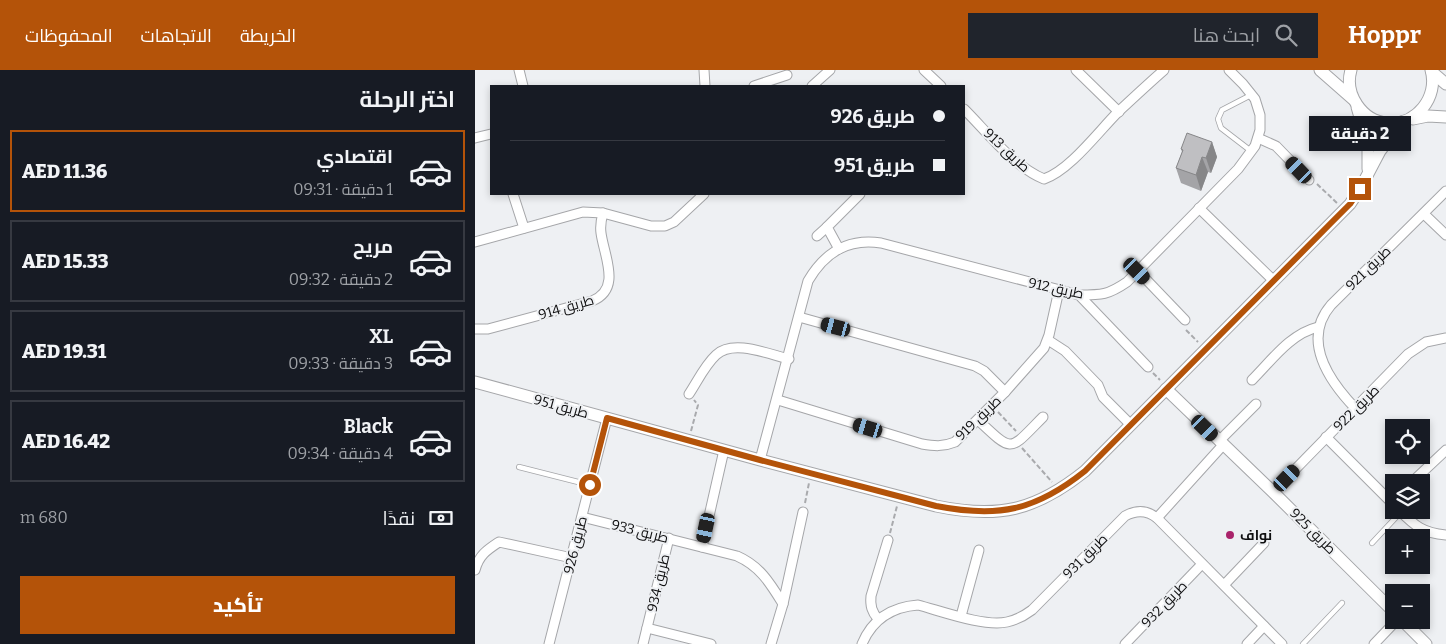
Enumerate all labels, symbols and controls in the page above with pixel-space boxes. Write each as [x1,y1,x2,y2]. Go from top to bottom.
search box [968,13,1318,58]
icon: search [1272,21,1300,49]
text: Hoppr [1348,21,1421,49]
text: ابحث هنا [1193,24,1260,47]
text: المحفوظات [25,25,113,47]
text: الاتجاهات [141,25,212,47]
text: الخريطة [240,25,296,47]
text: اختر الرحلة [360,86,455,113]
text: طريق 926 [830,105,915,128]
callout: 2 دقيقة [1309,116,1411,152]
text: 2 دقيقة [1331,124,1389,143]
street label: طريق 913 [980,125,1033,176]
text: اقتصادي [317,145,393,168]
icon: car [408,149,453,194]
text: طريق 951 [834,154,915,177]
car [1283,154,1314,186]
text: AED 11.36 [22,160,107,183]
route end [1349,178,1371,200]
text: 1 دقيقة · 09:31 [293,180,393,199]
text: مريح [353,235,393,258]
icon: car [408,239,453,284]
street label: طريق 921 [1342,243,1395,294]
text: AED 15.33 [22,250,108,273]
car [1121,255,1152,287]
text: 2 دقيقة · 09:32 [289,270,393,289]
street label: طريق 912 [1027,274,1085,303]
street label: طريق 914 [536,291,596,323]
car [819,316,852,338]
text: XL [369,325,393,348]
icon: car [408,329,453,374]
text: AED 19.31 [22,340,106,363]
text: 3 دقيقة · 09:33 [288,354,393,373]
street label: طريق 922 [1330,382,1383,435]
street label: طريق 951 [532,391,590,422]
street label: طريق 919 [952,392,1005,444]
car [1189,412,1221,444]
text: Black [343,415,393,438]
car [851,416,884,440]
icon: car [408,419,453,464]
map controls [1385,419,1430,629]
button: locate [1385,419,1430,464]
text: AED 16.42 [22,430,110,453]
text: 4 دقيقة · 09:34 [288,444,393,463]
car [1271,462,1302,494]
route start [579,474,601,496]
button: layers [1385,474,1430,519]
icon: cash [427,504,455,532]
street label: طريق 925 [1286,505,1339,558]
text: نقدًا [383,507,415,530]
text: 680 m [20,508,68,527]
car [695,512,716,544]
street label: طريق 926 [560,515,591,576]
street label: طريق 933 [609,516,670,547]
place label: نواف [1240,527,1272,544]
marker: نواف [1224,529,1236,541]
button: + [1385,529,1430,574]
street label: طريق 931 [1059,530,1111,582]
street label: طريق 934 [644,553,673,614]
button: تأكيد [20,576,455,634]
street label: طريق 932 [1138,577,1191,631]
button: − [1385,584,1430,629]

